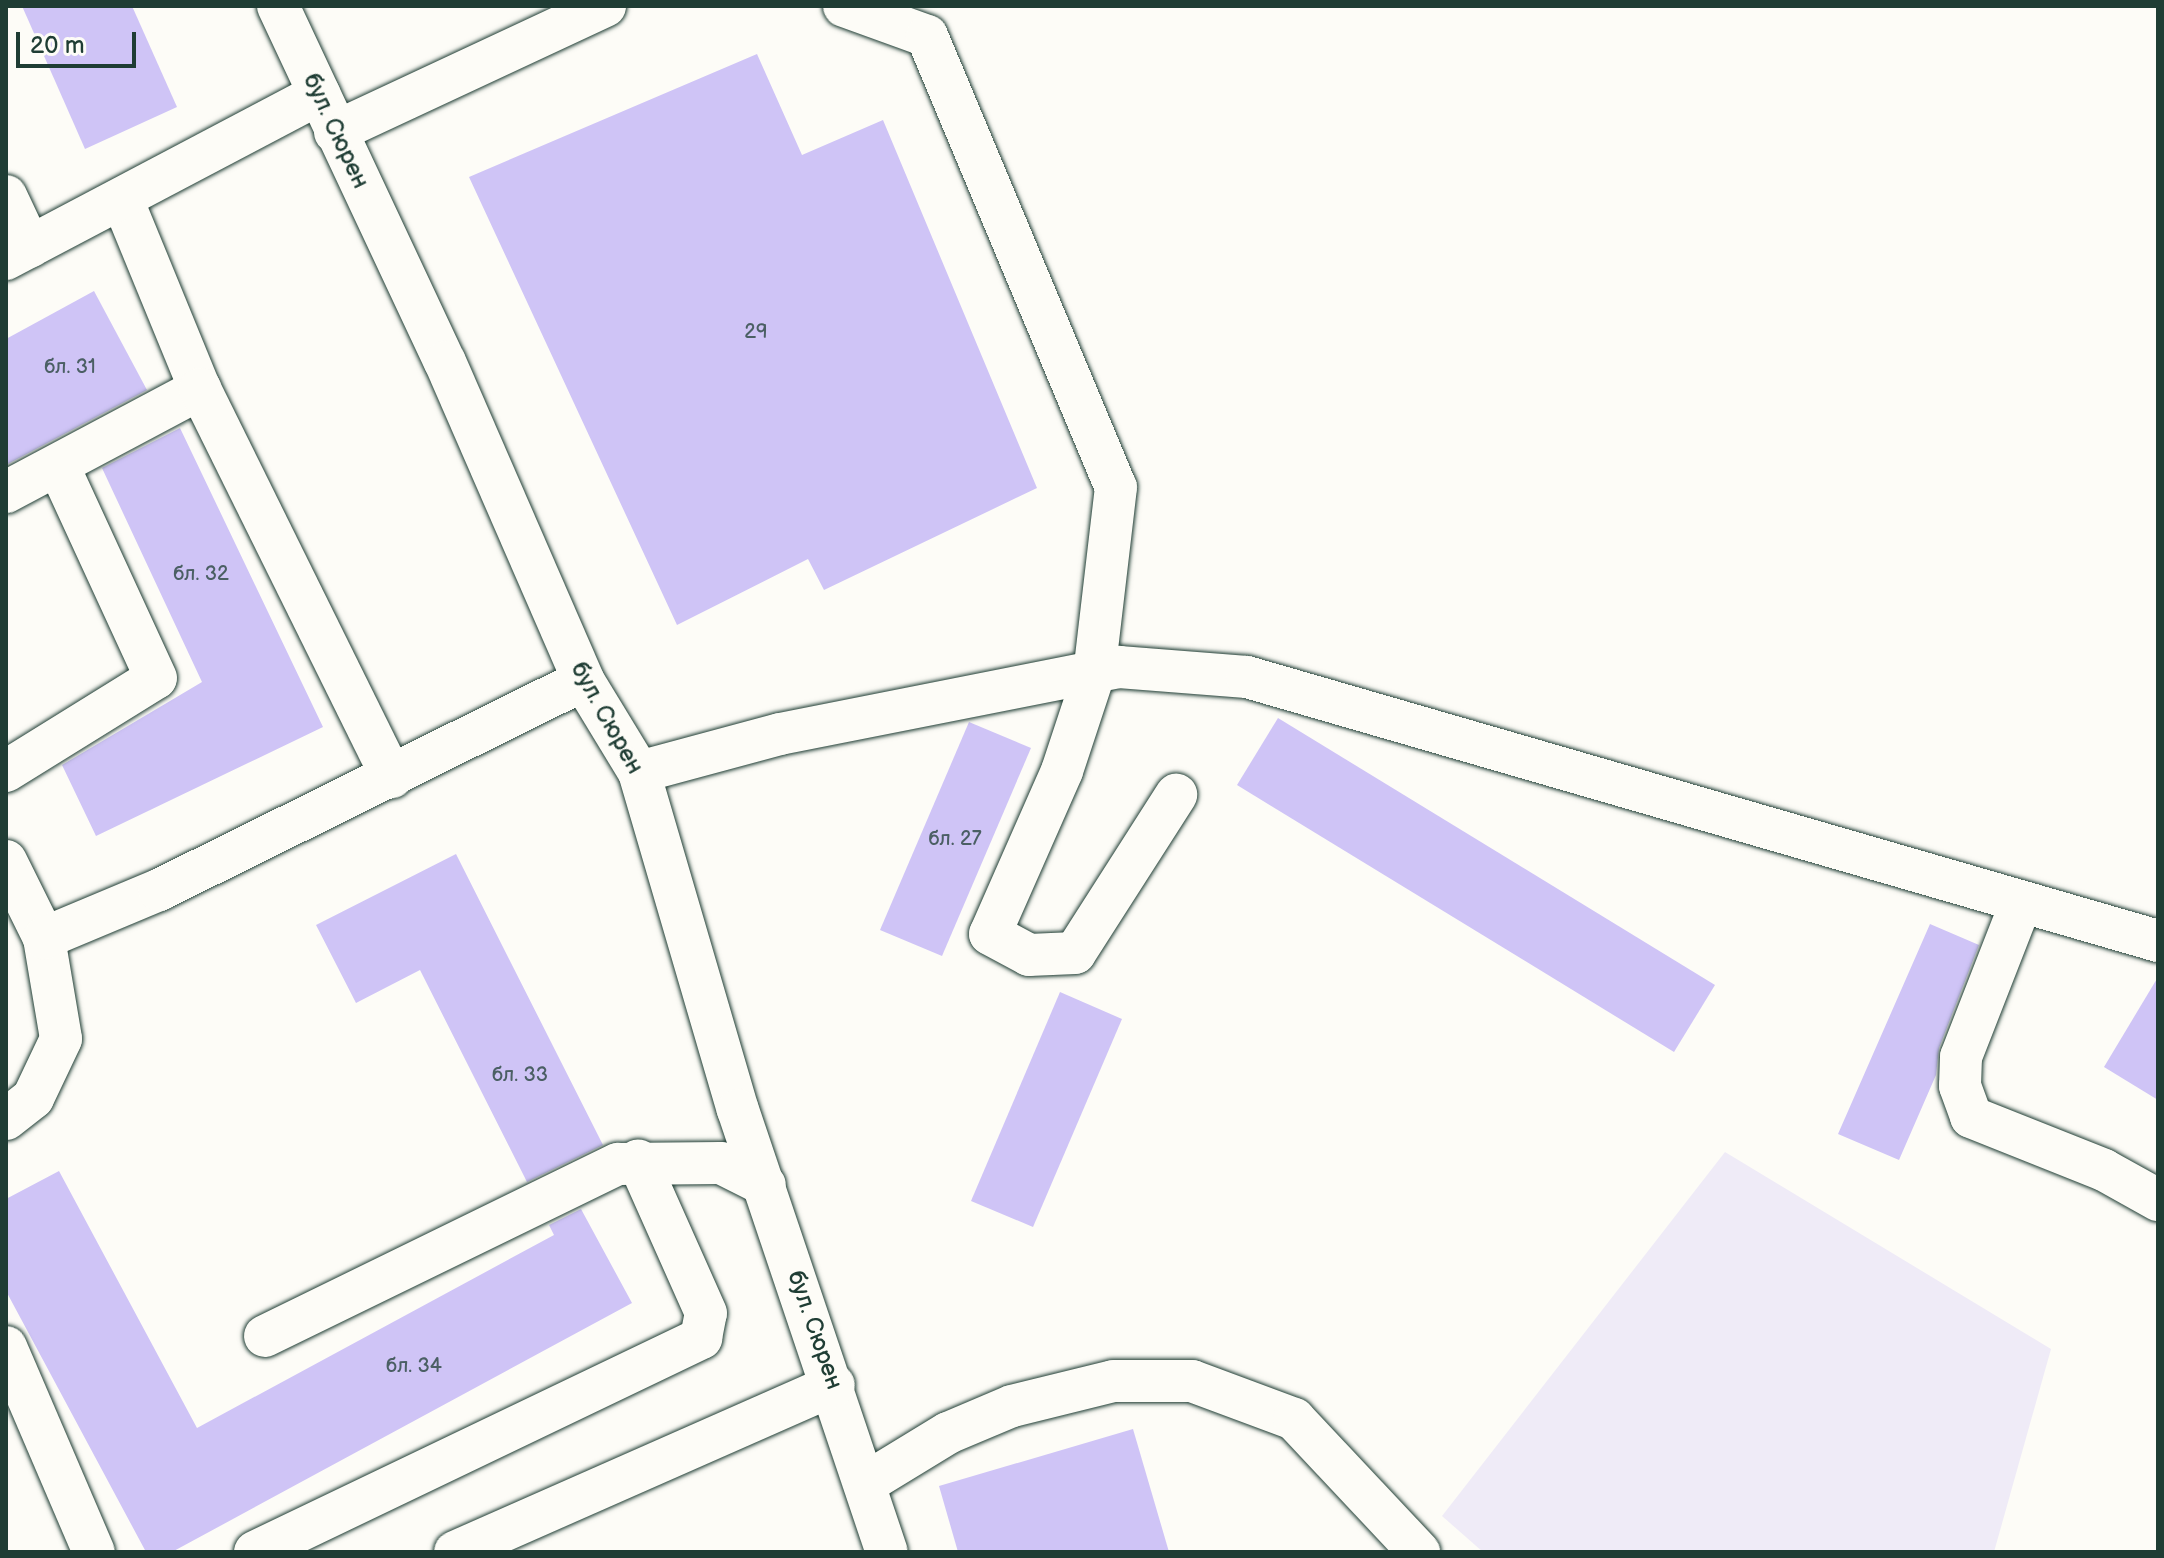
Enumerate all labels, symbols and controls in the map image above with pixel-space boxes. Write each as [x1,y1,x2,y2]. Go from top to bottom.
scale bar [20,16,140,66]
text: 20 m [30,31,85,60]
street label: бул. Сюрен [297,69,375,193]
house number: 29 [744,320,768,344]
house number: бл. 31 [44,355,96,379]
house number: бл. 32 [173,562,229,586]
street label: бул. Сюрен [564,657,650,779]
house number: бл. 27 [928,827,982,851]
house number: бл. 33 [492,1063,548,1087]
street label: бул. Сюрен [781,1267,849,1393]
house number: бл. 34 [386,1354,442,1378]

